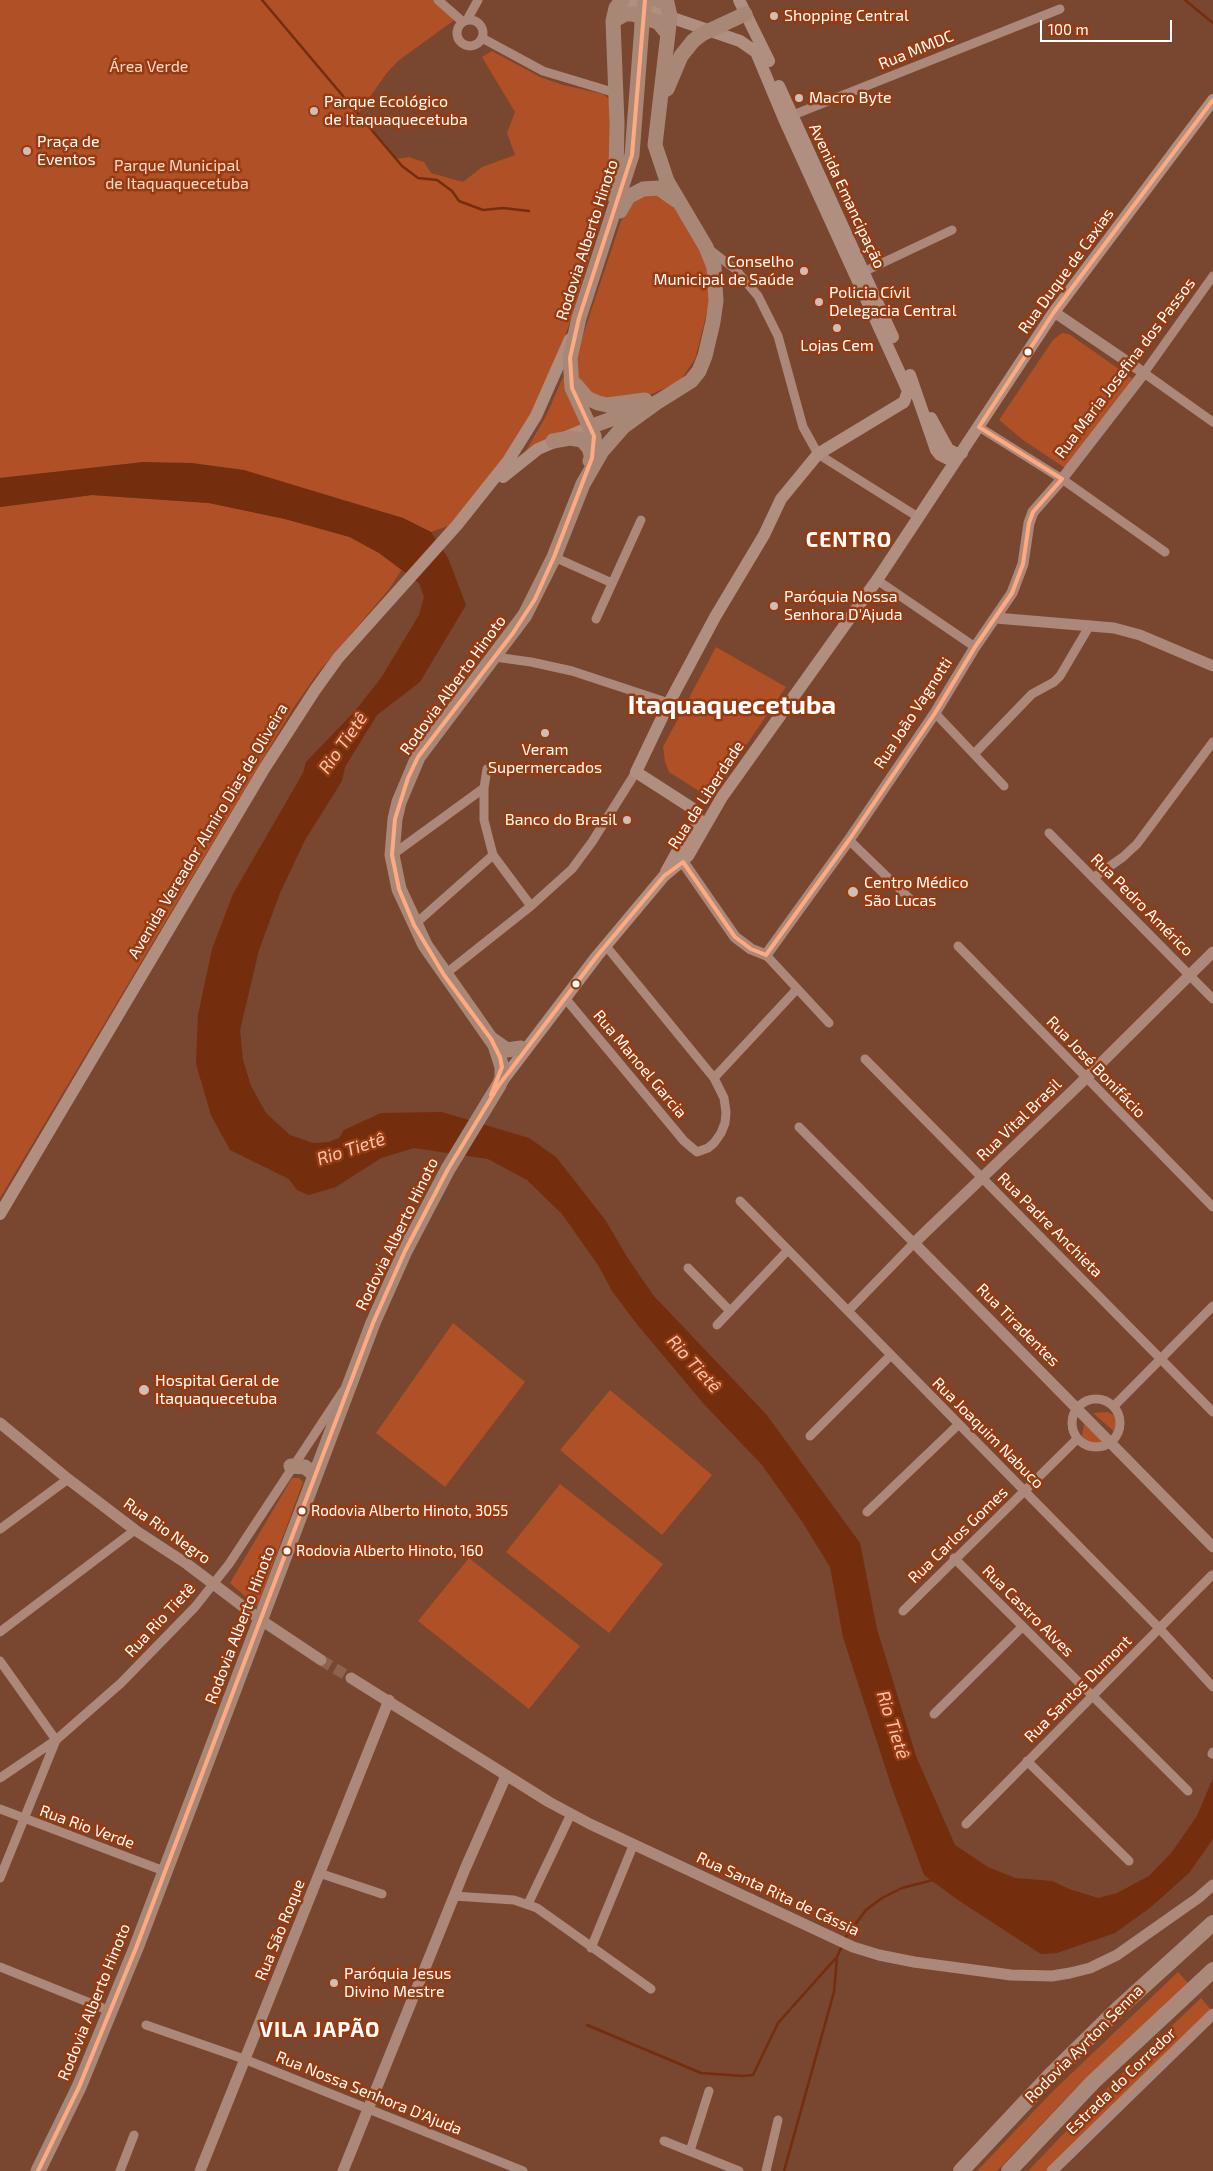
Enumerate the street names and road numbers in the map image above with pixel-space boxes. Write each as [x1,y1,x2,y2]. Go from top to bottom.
street label: Rua MMDC [876,26,956,74]
street label: Avenida Emancipação [805,120,889,272]
street label: Rodovia Alberto Hinoto [552,157,622,323]
street label: Rua Duque de Caxias [1014,205,1118,337]
street label: Rua Maria Josefina dos Passos [1051,274,1199,462]
street label: Rodovia Alberto Hinoto [396,612,510,758]
street label: Rua João Vagnotti [870,654,956,772]
street label: Avenida Vereador Almiro Dias de Oliveira [124,700,292,962]
street label: Rua da Liberdade [664,737,748,853]
street label: Rua Pedro Américo [1087,850,1197,960]
street label: Rua Manoel Garcia [589,1006,691,1122]
street label: Rua José Bonifácio [1042,1012,1150,1122]
street label: Rua Vital Brasil [973,1075,1065,1165]
street label: Rodovia Alberto Hinoto [352,1154,442,1314]
street label: Rua Padre Anchieta [993,1168,1107,1282]
street label: Rua Tiradentes [972,1279,1064,1371]
street label: Rua Joaquim Nabuco [928,1373,1048,1493]
street label: Rua Carlos Gomes [904,1483,1012,1587]
street label: Rua Rio Negro [120,1494,214,1568]
street label: Rodovia Alberto Hinoto [201,1543,279,1707]
street label: Rua Castro Alves [978,1561,1078,1661]
street label: Rua Rio Tietê [121,1579,199,1661]
street label: Rua Santos Dumont [1020,1631,1136,1747]
street label: Rua Rio Verde [37,1801,137,1853]
street label: Rua Santa Rita de Cássia [694,1848,862,1940]
street label: Rua São Roque [251,1877,309,1983]
street label: Rodovia Alberto Hinoto [54,1921,134,2083]
street label: Rodovia Ayrton Senna [1021,1981,1147,2107]
street label: Estrada do Corredor [1062,2023,1180,2139]
street label: Rua Nossa Senhora D'Ajuda [273,2047,465,2139]

